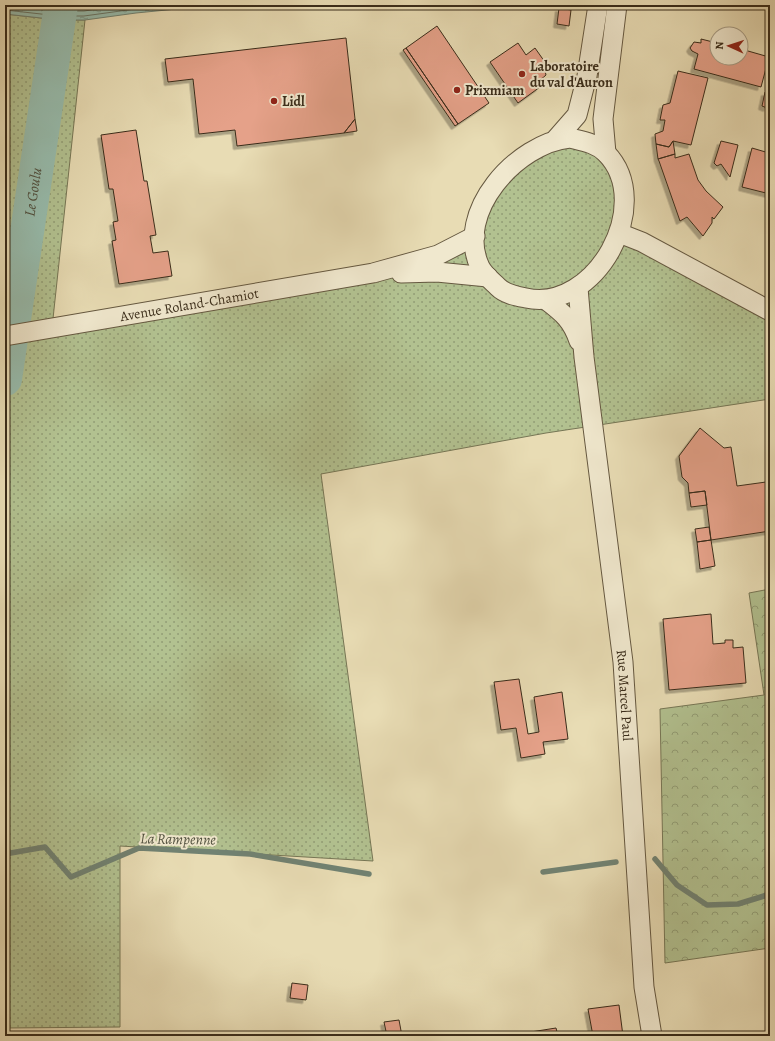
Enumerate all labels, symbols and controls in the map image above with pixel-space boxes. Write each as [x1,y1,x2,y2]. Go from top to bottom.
north arrow [709,26,749,66]
text: N [712,41,727,50]
place label: Laboratoire du val d'Auron [530,57,613,92]
marker: Laboratoire du val d'Auron [517,69,527,79]
place label: Prixmiam [465,81,524,100]
marker: Prixmiam [452,85,462,95]
place label: Lidl [282,92,305,111]
marker: Lidl [269,96,279,106]
water label: Le Goulu [19,166,47,218]
street label: Avenue Roland-Chamiot [118,284,260,326]
street label: Rue Marcel Paul [611,648,637,742]
water label: La Rampenne [140,828,217,850]

